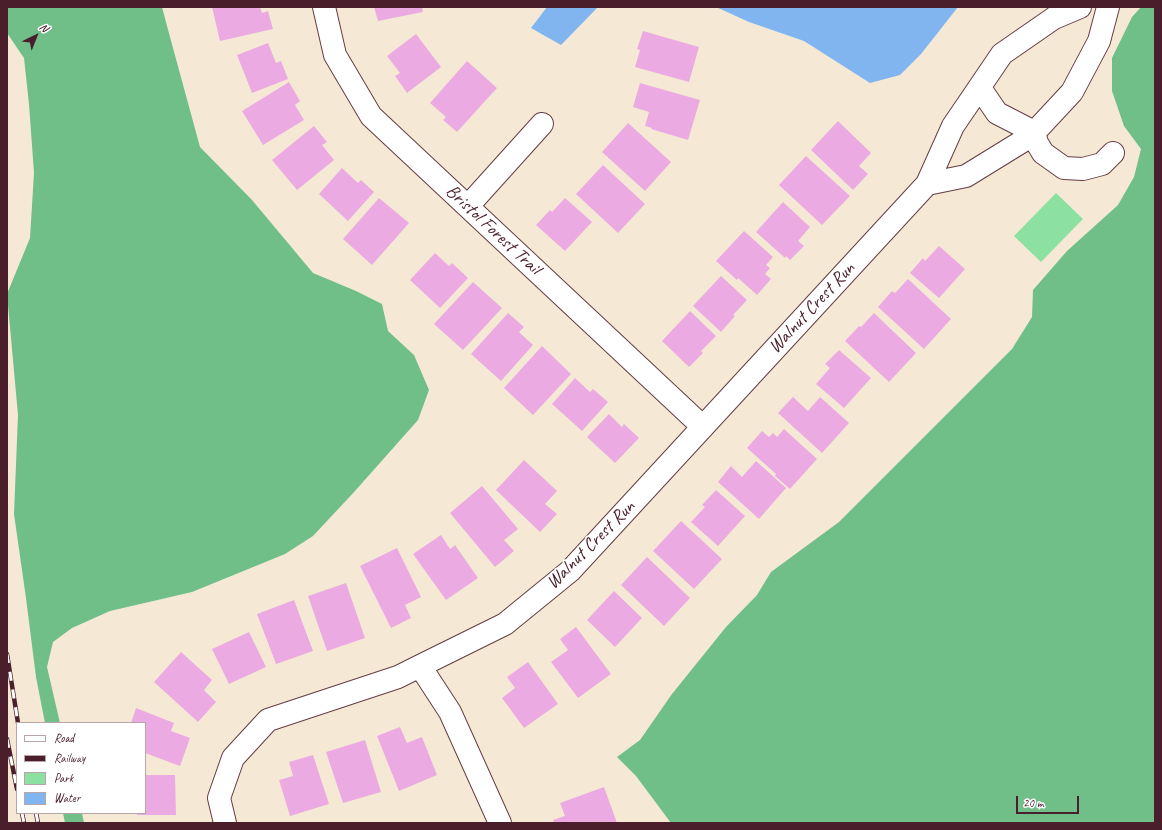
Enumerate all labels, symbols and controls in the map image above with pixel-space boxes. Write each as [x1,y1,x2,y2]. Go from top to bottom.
north arrow [16,16,56,56]
text: N [37,20,51,35]
street label: Bristol Forest Trail [441,180,545,280]
street label: Walnut Crest Run [764,258,860,358]
street label: Walnut Crest Run [542,496,640,594]
legend [16,722,146,814]
text: Road [54,730,74,746]
text: Railway [54,750,85,766]
text: Park [54,770,73,786]
scale bar [1018,788,1081,814]
text: Water [54,790,80,806]
text: 20 m [1023,795,1043,811]

